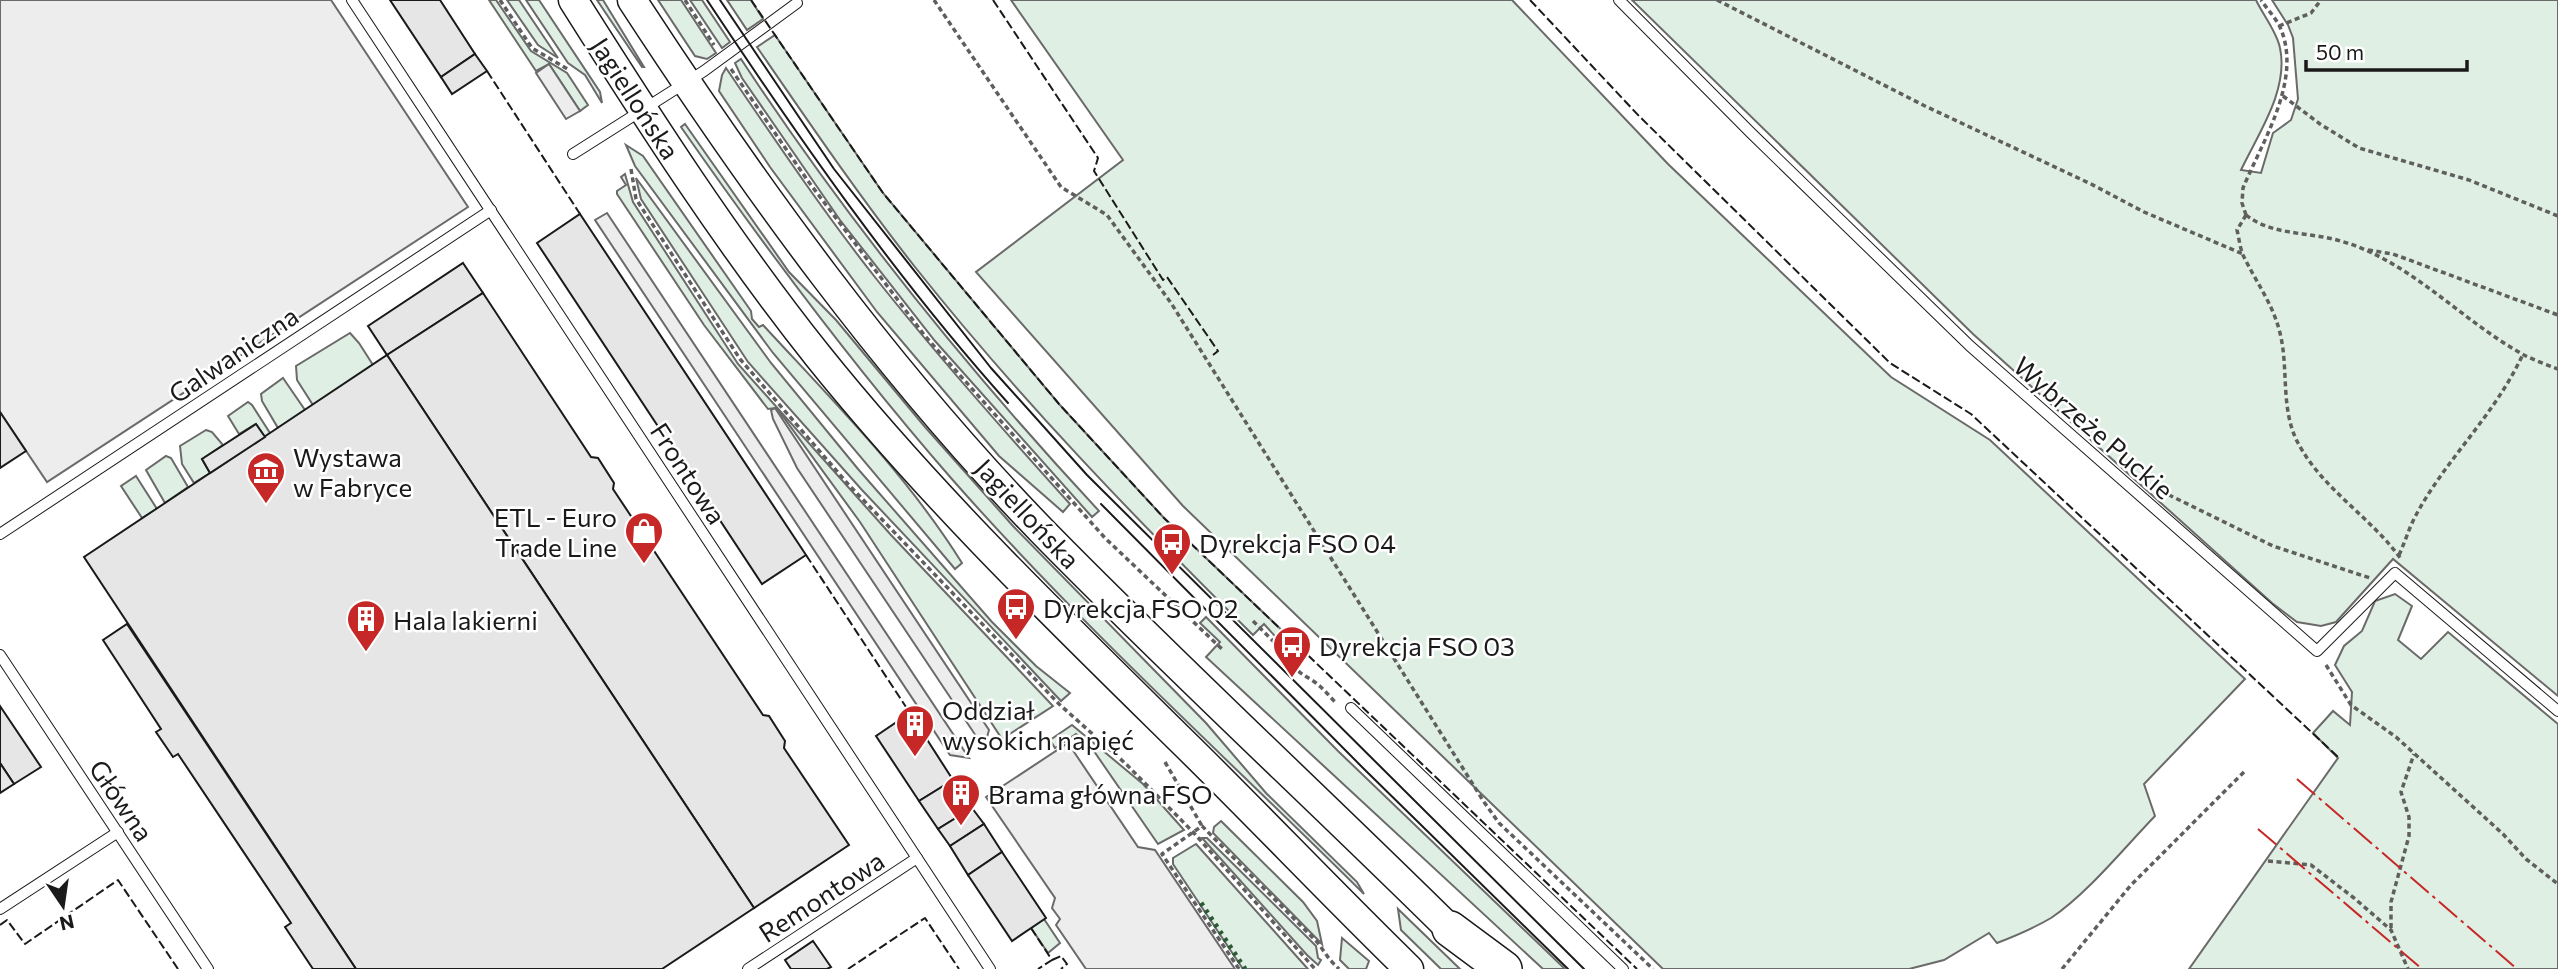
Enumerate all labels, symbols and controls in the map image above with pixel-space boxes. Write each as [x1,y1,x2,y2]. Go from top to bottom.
scale bar [2306,28,2467,72]
street label: Jagiellońska [585,31,687,165]
text: 50 m [2316,39,2364,64]
street label: Galwaniczna [162,299,304,409]
street label: Wybrzeże Puckie [2008,349,2180,505]
street label: Frontowa [645,416,733,530]
place label: Wystawa w Fabryce [293,441,412,502]
museum icon: Wystawa w Fabryce [245,450,287,505]
street label: Jagiellońska [969,452,1087,574]
place label: ETL - Euro Trade Line [494,501,617,562]
shop icon: ETL - Euro Trade Line [623,510,665,565]
bus stop icon: Dyrekcja FSO 04 [1151,521,1193,576]
place label: Dyrekcja FSO 04 [1199,527,1396,558]
bus stop icon: Dyrekcja FSO 02 [995,586,1037,641]
place label: Dyrekcja FSO 02 [1043,592,1239,623]
building icon: Hala lakierni [345,598,387,653]
place label: Hala lakierni [393,604,538,635]
bus stop icon: Dyrekcja FSO 03 [1271,624,1313,679]
place label: Dyrekcja FSO 03 [1319,630,1515,661]
place label: Oddział wysokich napięć [942,694,1134,755]
building icon: Oddział wysokich napięć [894,703,936,758]
street label: Główna [84,753,160,847]
building icon: Brama główna FSO [940,772,982,827]
place label: Brama główna FSO [988,778,1212,809]
street label: Remontowa [753,844,889,948]
north arrow [28,871,98,941]
text: N [57,910,76,936]

